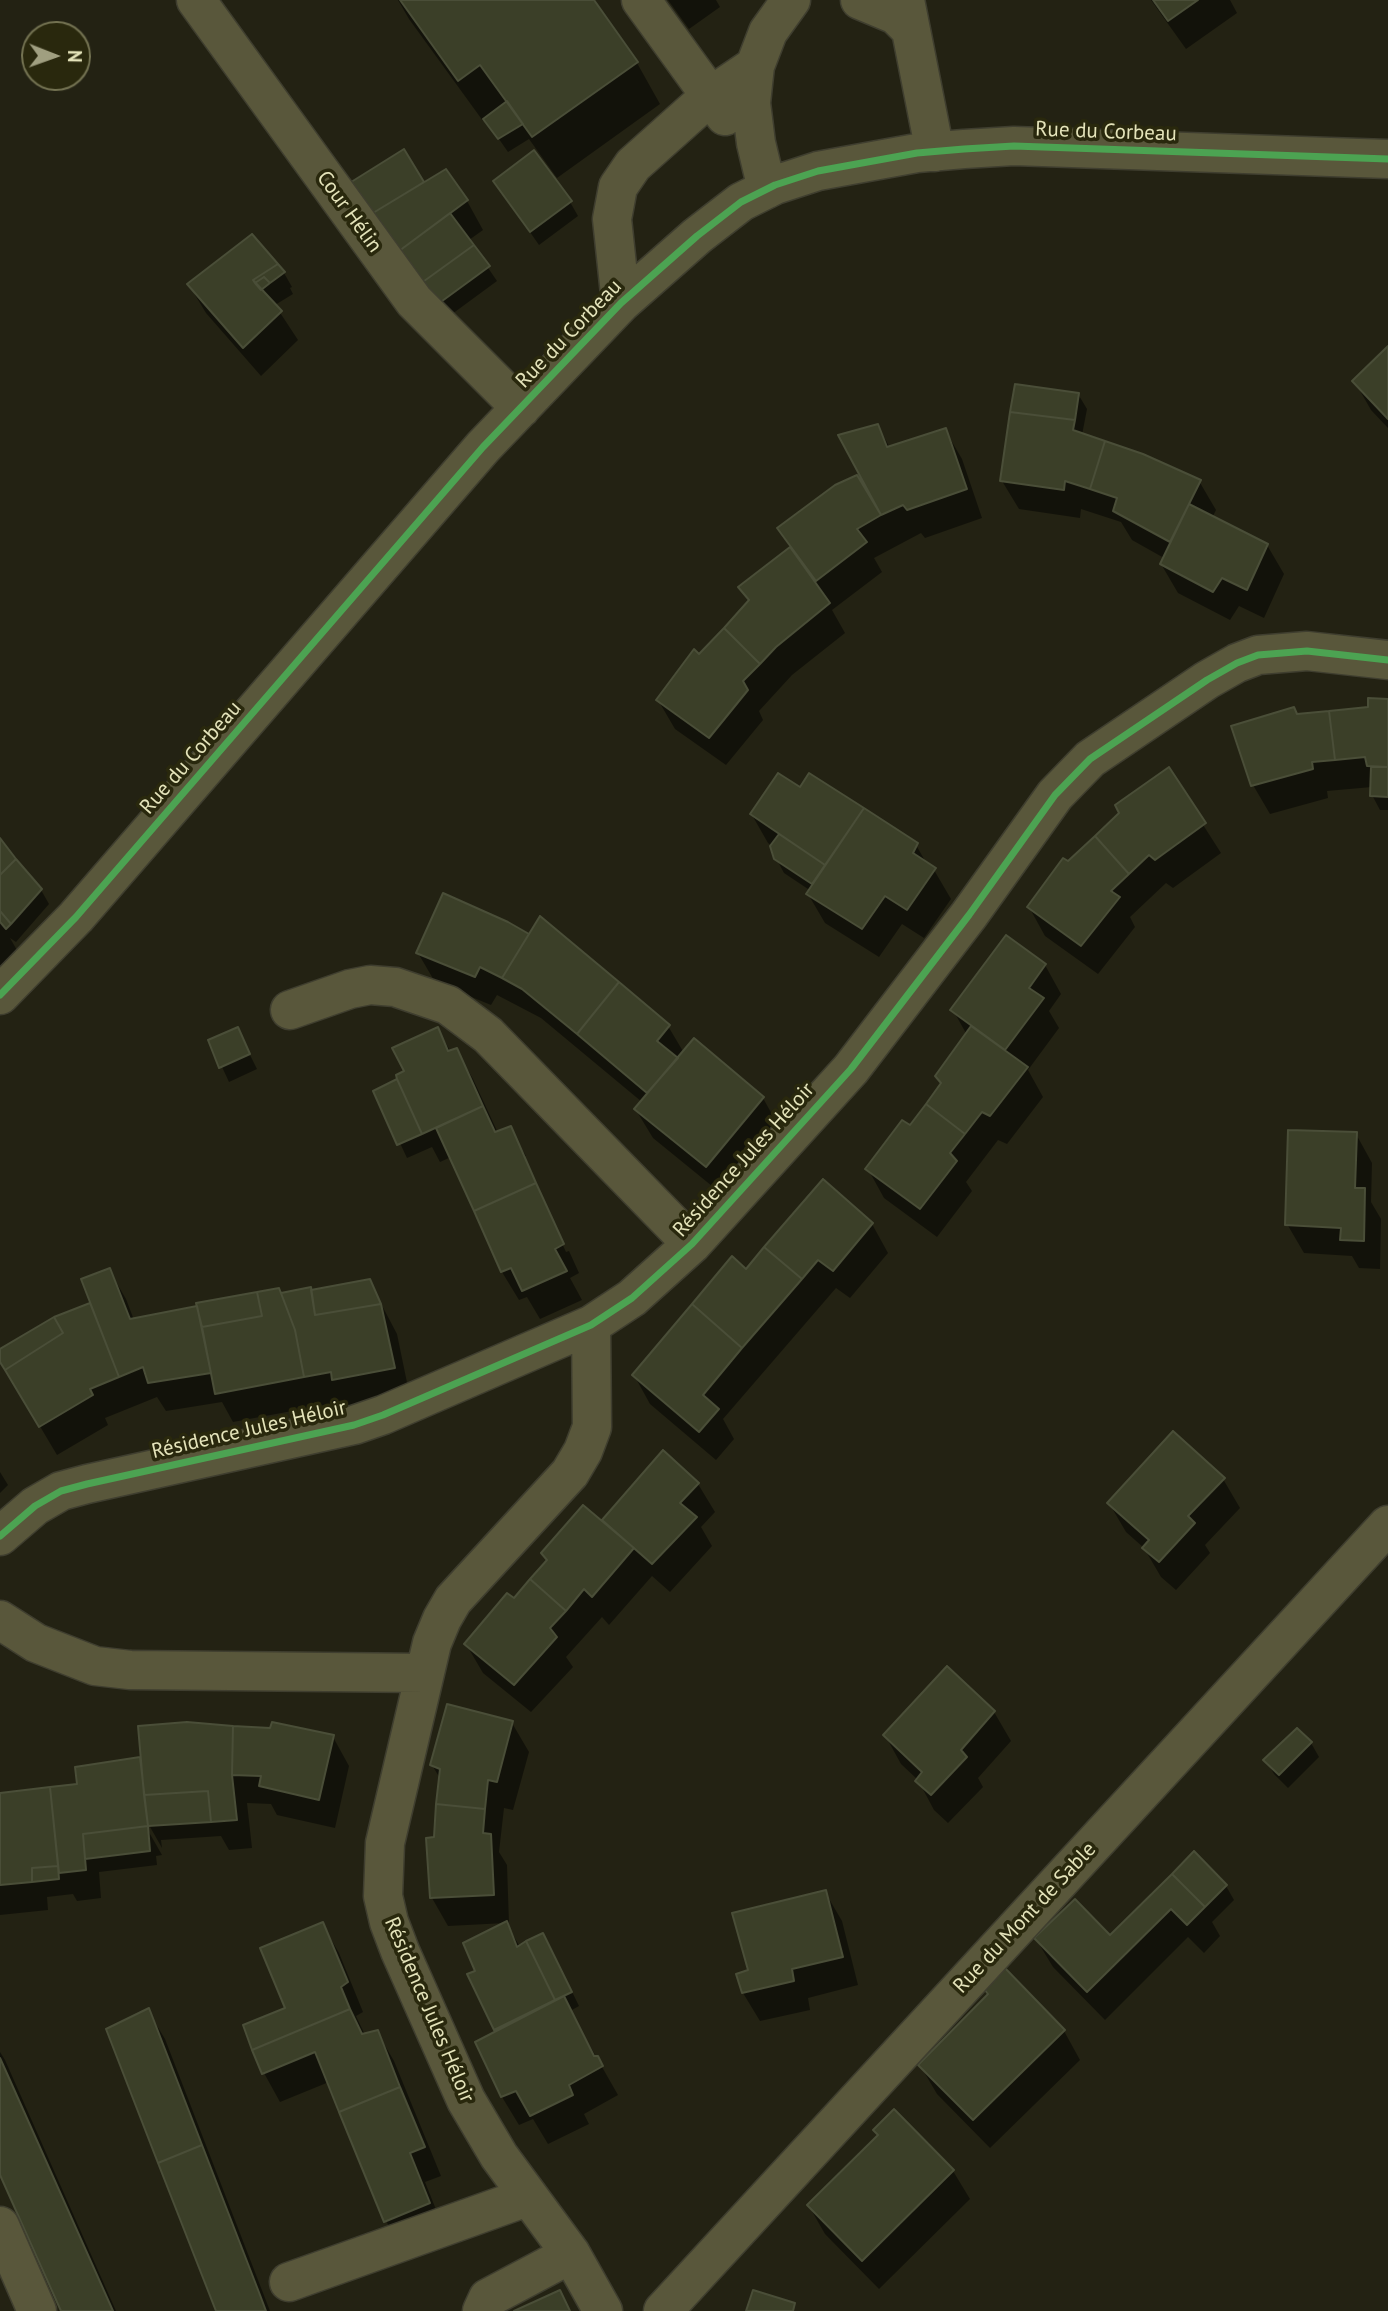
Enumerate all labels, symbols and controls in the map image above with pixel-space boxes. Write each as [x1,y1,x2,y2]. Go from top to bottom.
north arrow [21,21,91,91]
text: N [63,50,87,63]
street label: Rue du Corbeau [1035,117,1177,147]
street label: Cour Hélin [311,166,387,258]
street label: Rue du Corbeau [511,274,627,394]
street label: Rue du Corbeau [135,696,247,820]
street label: Résidence Jules Héloir [668,1078,820,1242]
street label: Résidence Jules Héloir [149,1395,349,1465]
street label: Rue du Mont de Sable [948,1837,1102,1999]
street label: Résidence Jules Héloir [379,1914,479,2106]

